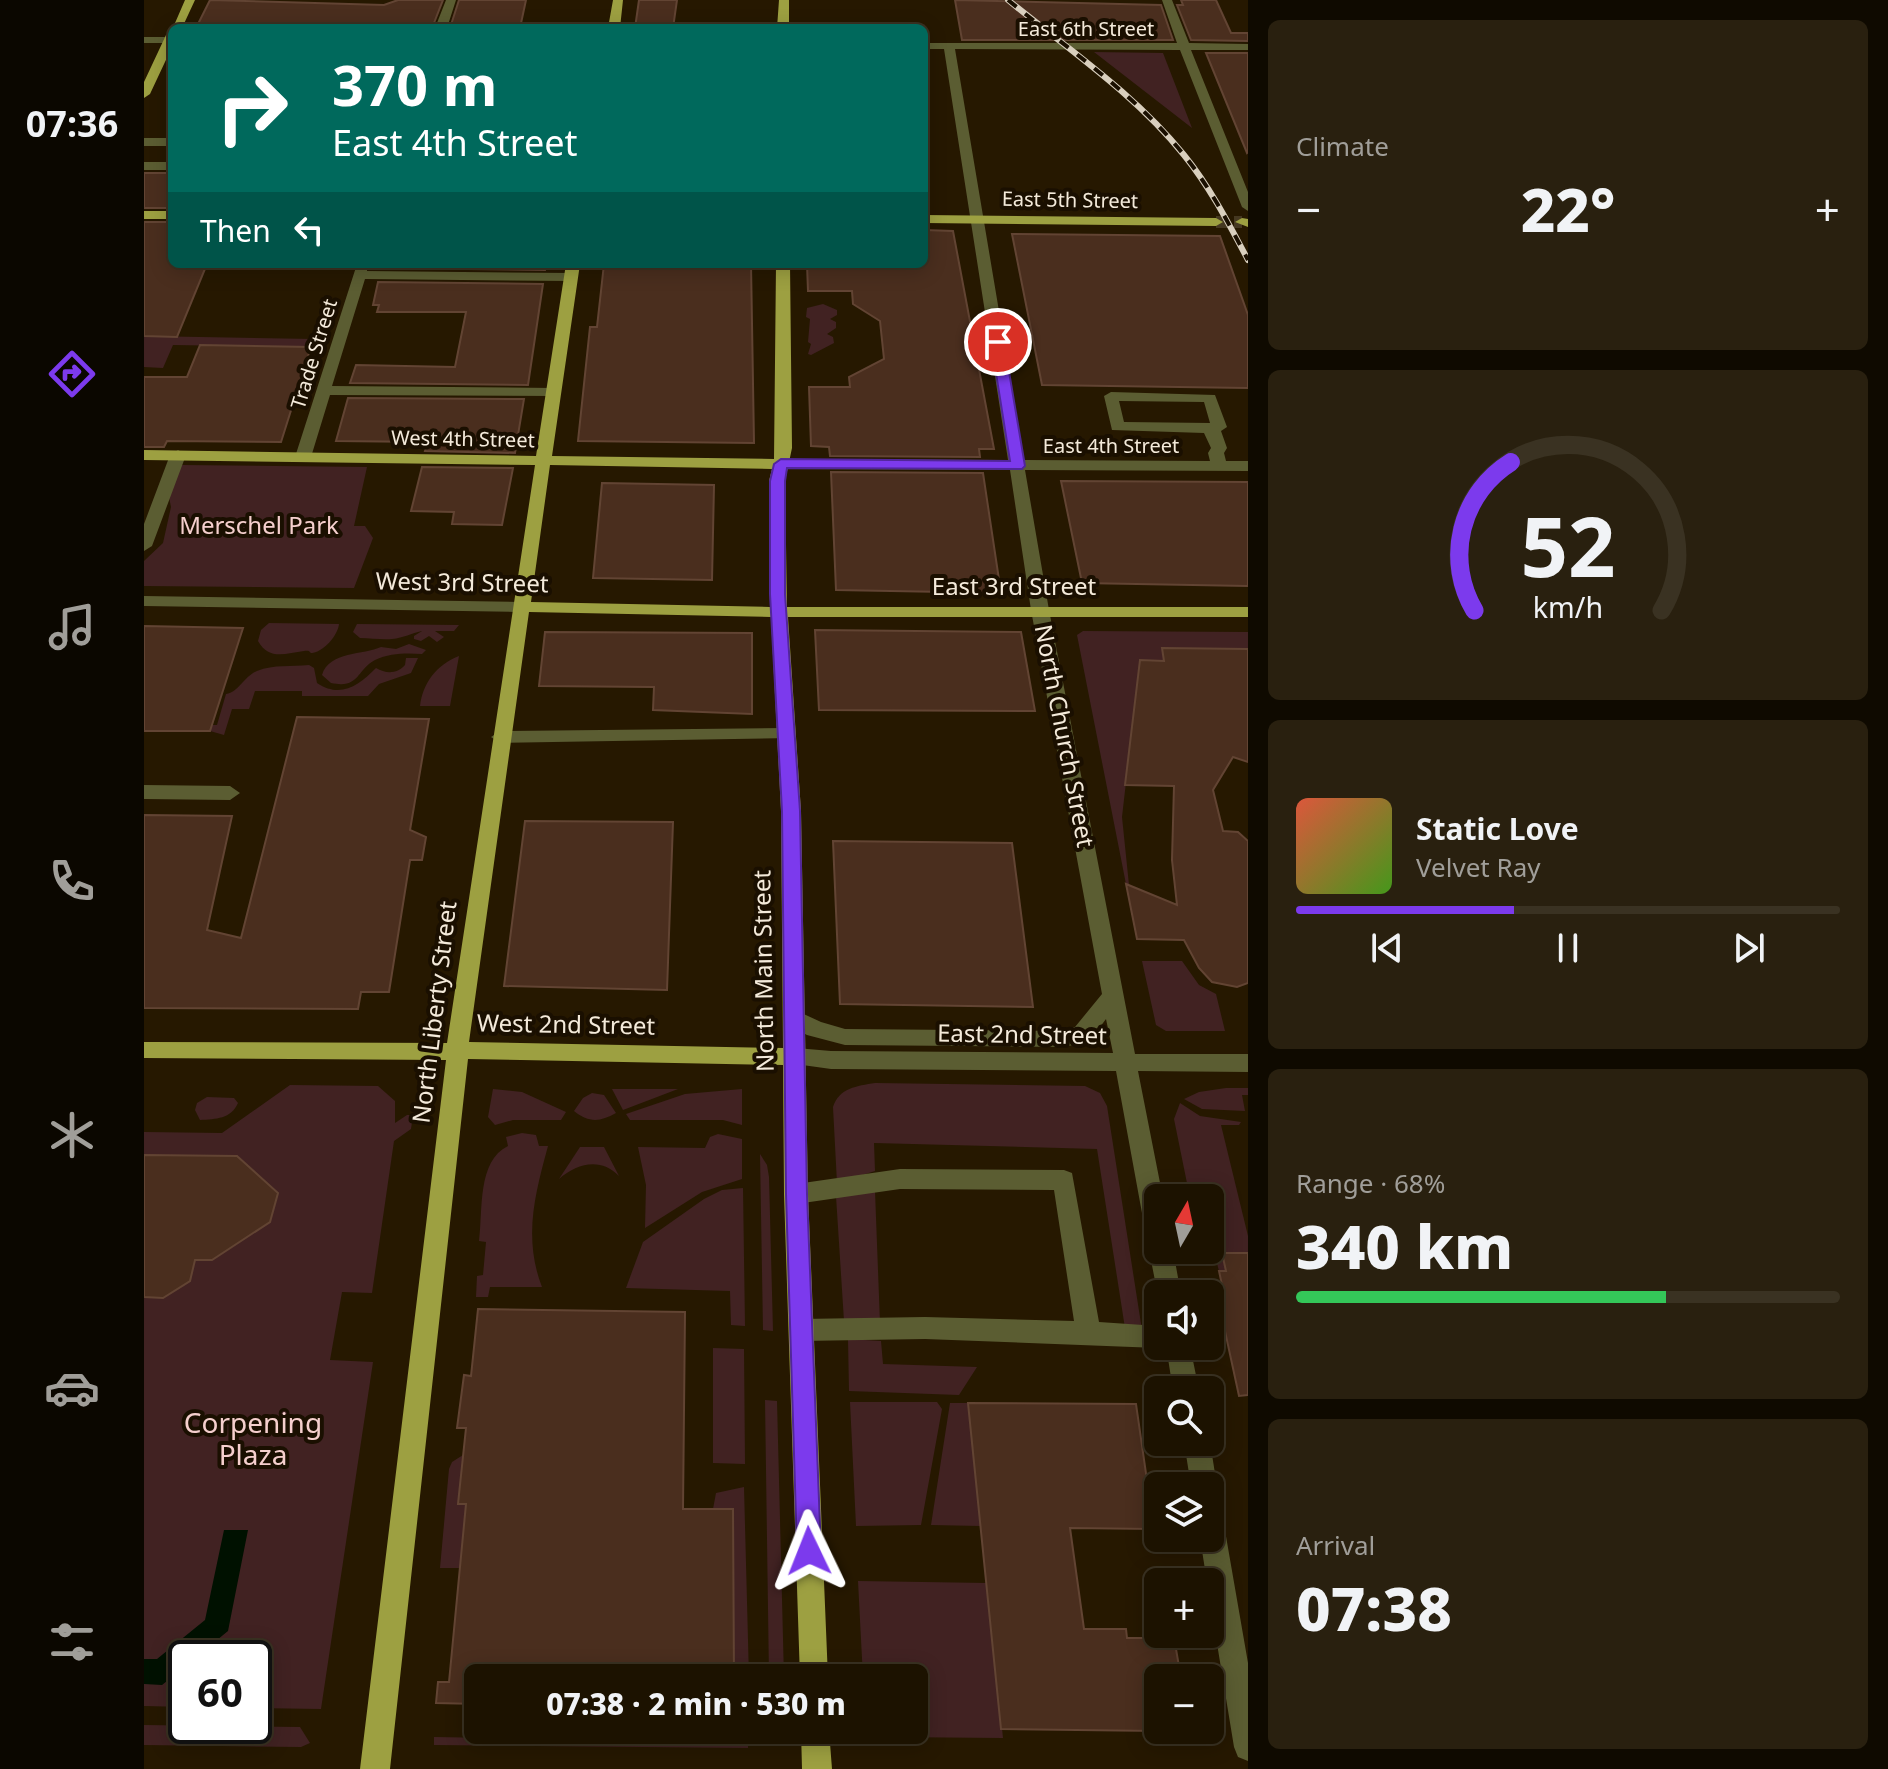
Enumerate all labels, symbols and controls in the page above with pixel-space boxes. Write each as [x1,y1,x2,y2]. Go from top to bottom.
street label: East 6th Street [1018,15,1154,42]
text: 370 m [332,46,497,122]
icon: right [200,56,304,160]
text: 07:36 [26,99,118,148]
text: East 4th Street [332,118,578,167]
text: Climate [1296,128,1389,164]
text: 22° [1521,168,1615,250]
text: − [1296,179,1321,239]
text: + [1815,179,1840,239]
street label: East 5th Street [1002,185,1138,214]
icon: left [287,208,331,252]
text: Then [200,210,271,251]
street label: Trade Street [284,295,343,412]
pin [964,308,1032,376]
icon: arrive [976,320,1020,364]
icon: directions [44,346,100,402]
street label: West 4th Street [391,424,535,453]
street label: East 4th Street [1043,432,1179,459]
text: 52 [1520,487,1616,600]
park label: Merschel Park [179,508,339,541]
street label: West 3rd Street [375,563,549,600]
street label: East 3rd Street [932,569,1097,602]
text: km/h [1533,587,1603,626]
icon: music [44,599,100,655]
street label: North Church Street [1028,622,1103,850]
text: Static Love [1416,808,1579,849]
text: Velvet Ray [1416,849,1541,885]
icon: phone [44,853,100,909]
street label: North Main Street [744,869,781,1072]
street label: North Liberty Street [404,899,464,1125]
icon: previous [1365,926,1409,970]
icon: pause [1546,926,1590,970]
icon: next [1727,926,1771,970]
street label: West 2nd Street [477,1005,656,1042]
street label: East 2nd Street [937,1016,1108,1051]
icon: climate [44,1107,100,1163]
text: Range · 68% [1296,1165,1445,1201]
north arrow [1144,1184,1224,1264]
map controls [1144,1184,1224,1744]
text: 340 km [1296,1205,1513,1287]
button: sound [1144,1280,1224,1360]
icon: car [44,1360,100,1416]
button: search [1144,1376,1224,1456]
park label: Corpening Plaza [184,1403,322,1473]
button: layers [1144,1472,1224,1552]
position arrow [767,1509,851,1593]
text: Arrival [1296,1527,1375,1563]
text: 07:38 [1296,1567,1452,1649]
button: + [1144,1568,1224,1648]
icon: filters [44,1614,100,1670]
speed limit sign: 60 [168,1640,272,1744]
button: − [1144,1664,1224,1744]
text: 07:38 · 2 min · 530 m [546,1683,846,1724]

